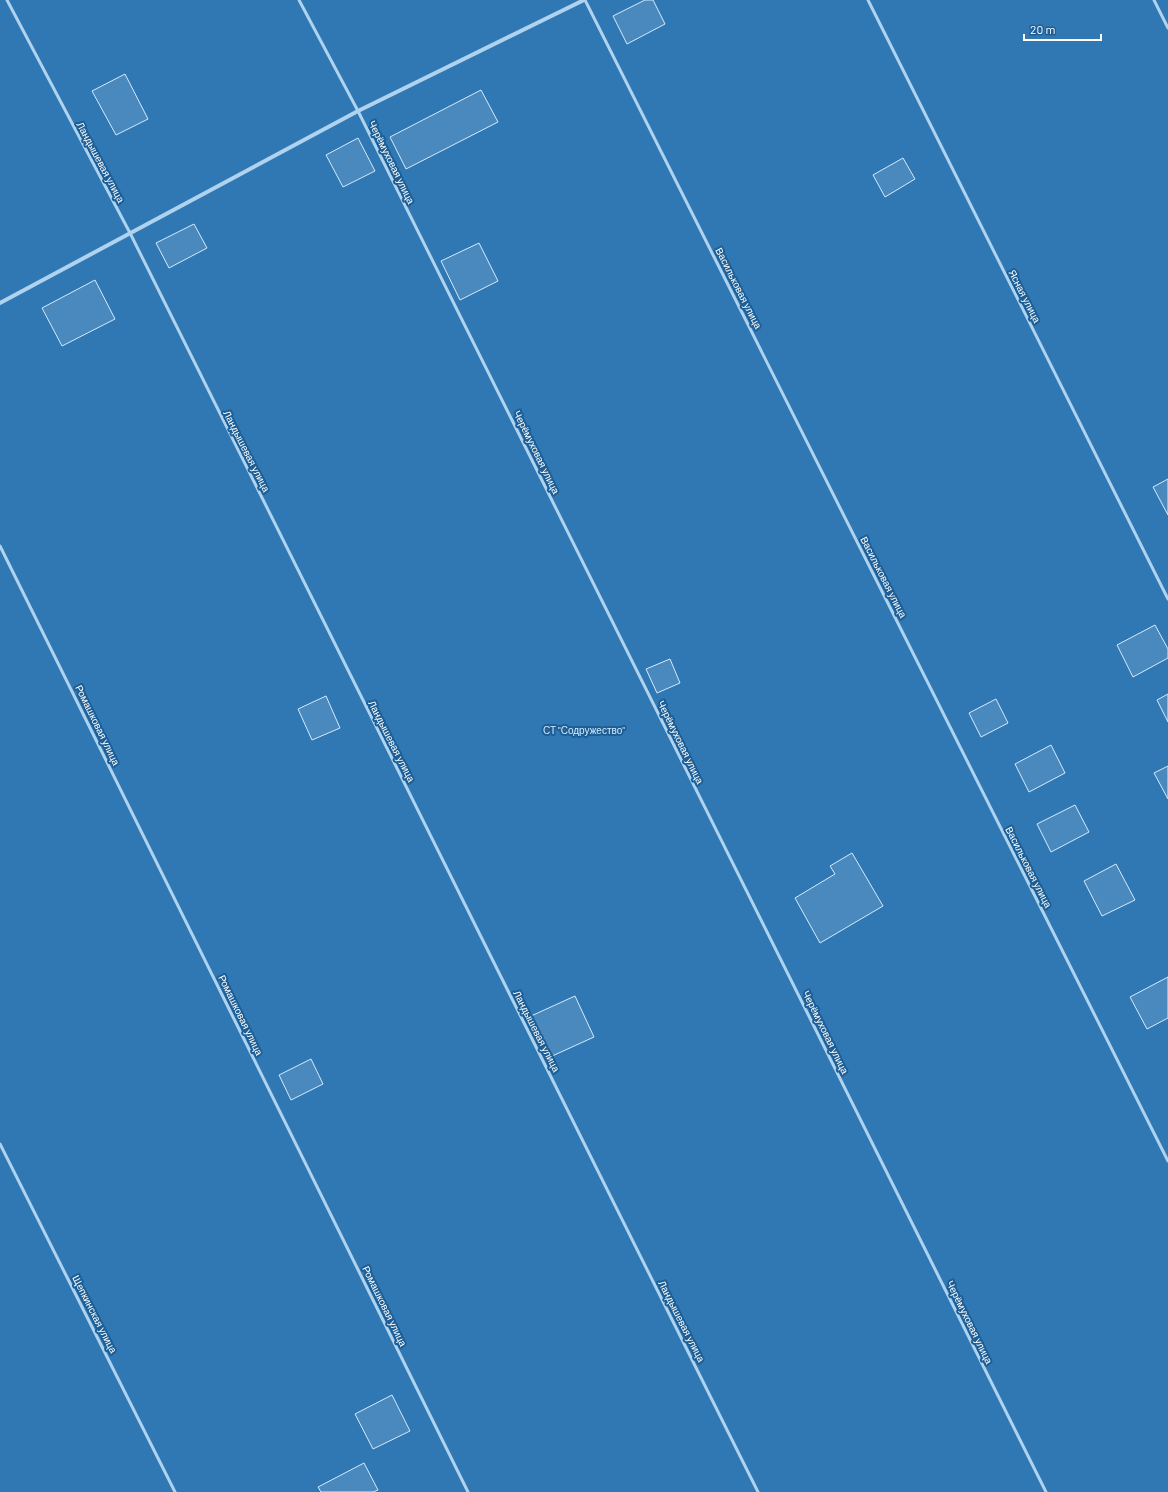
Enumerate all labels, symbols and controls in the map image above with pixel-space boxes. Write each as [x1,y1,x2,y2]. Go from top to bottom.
scale bar [1024,16,1101,42]
text: 20 m [1030,22,1056,36]
street label: Черёмуховая улица [367,118,418,206]
street label: Ландышевая улица [75,119,128,205]
street label: Васильковая улица [713,245,765,331]
street label: Ясная улица [1006,267,1044,325]
street label: Ландышевая улица [221,408,273,494]
street label: Черёмуховая улица [512,408,563,496]
street label: Васильковая улица [858,534,910,620]
street label: Ромашковая улица [73,683,123,768]
street label: Ландышевая улица [366,698,418,784]
street label: Черёмуховая улица [656,698,707,786]
park label: СТ "Содружество" [543,724,625,736]
street label: Васильковая улица [1003,824,1055,910]
street label: Ромашковая улица [216,973,266,1058]
street label: Ландышевая улица [511,988,563,1074]
street label: Черёмуховая улица [801,988,852,1076]
street label: Ромашковая улица [360,1264,410,1349]
street label: Щепкинская улица [70,1273,120,1355]
street label: Ландышевая улица [656,1278,708,1364]
street label: Черёмуховая улица [945,1278,996,1366]

